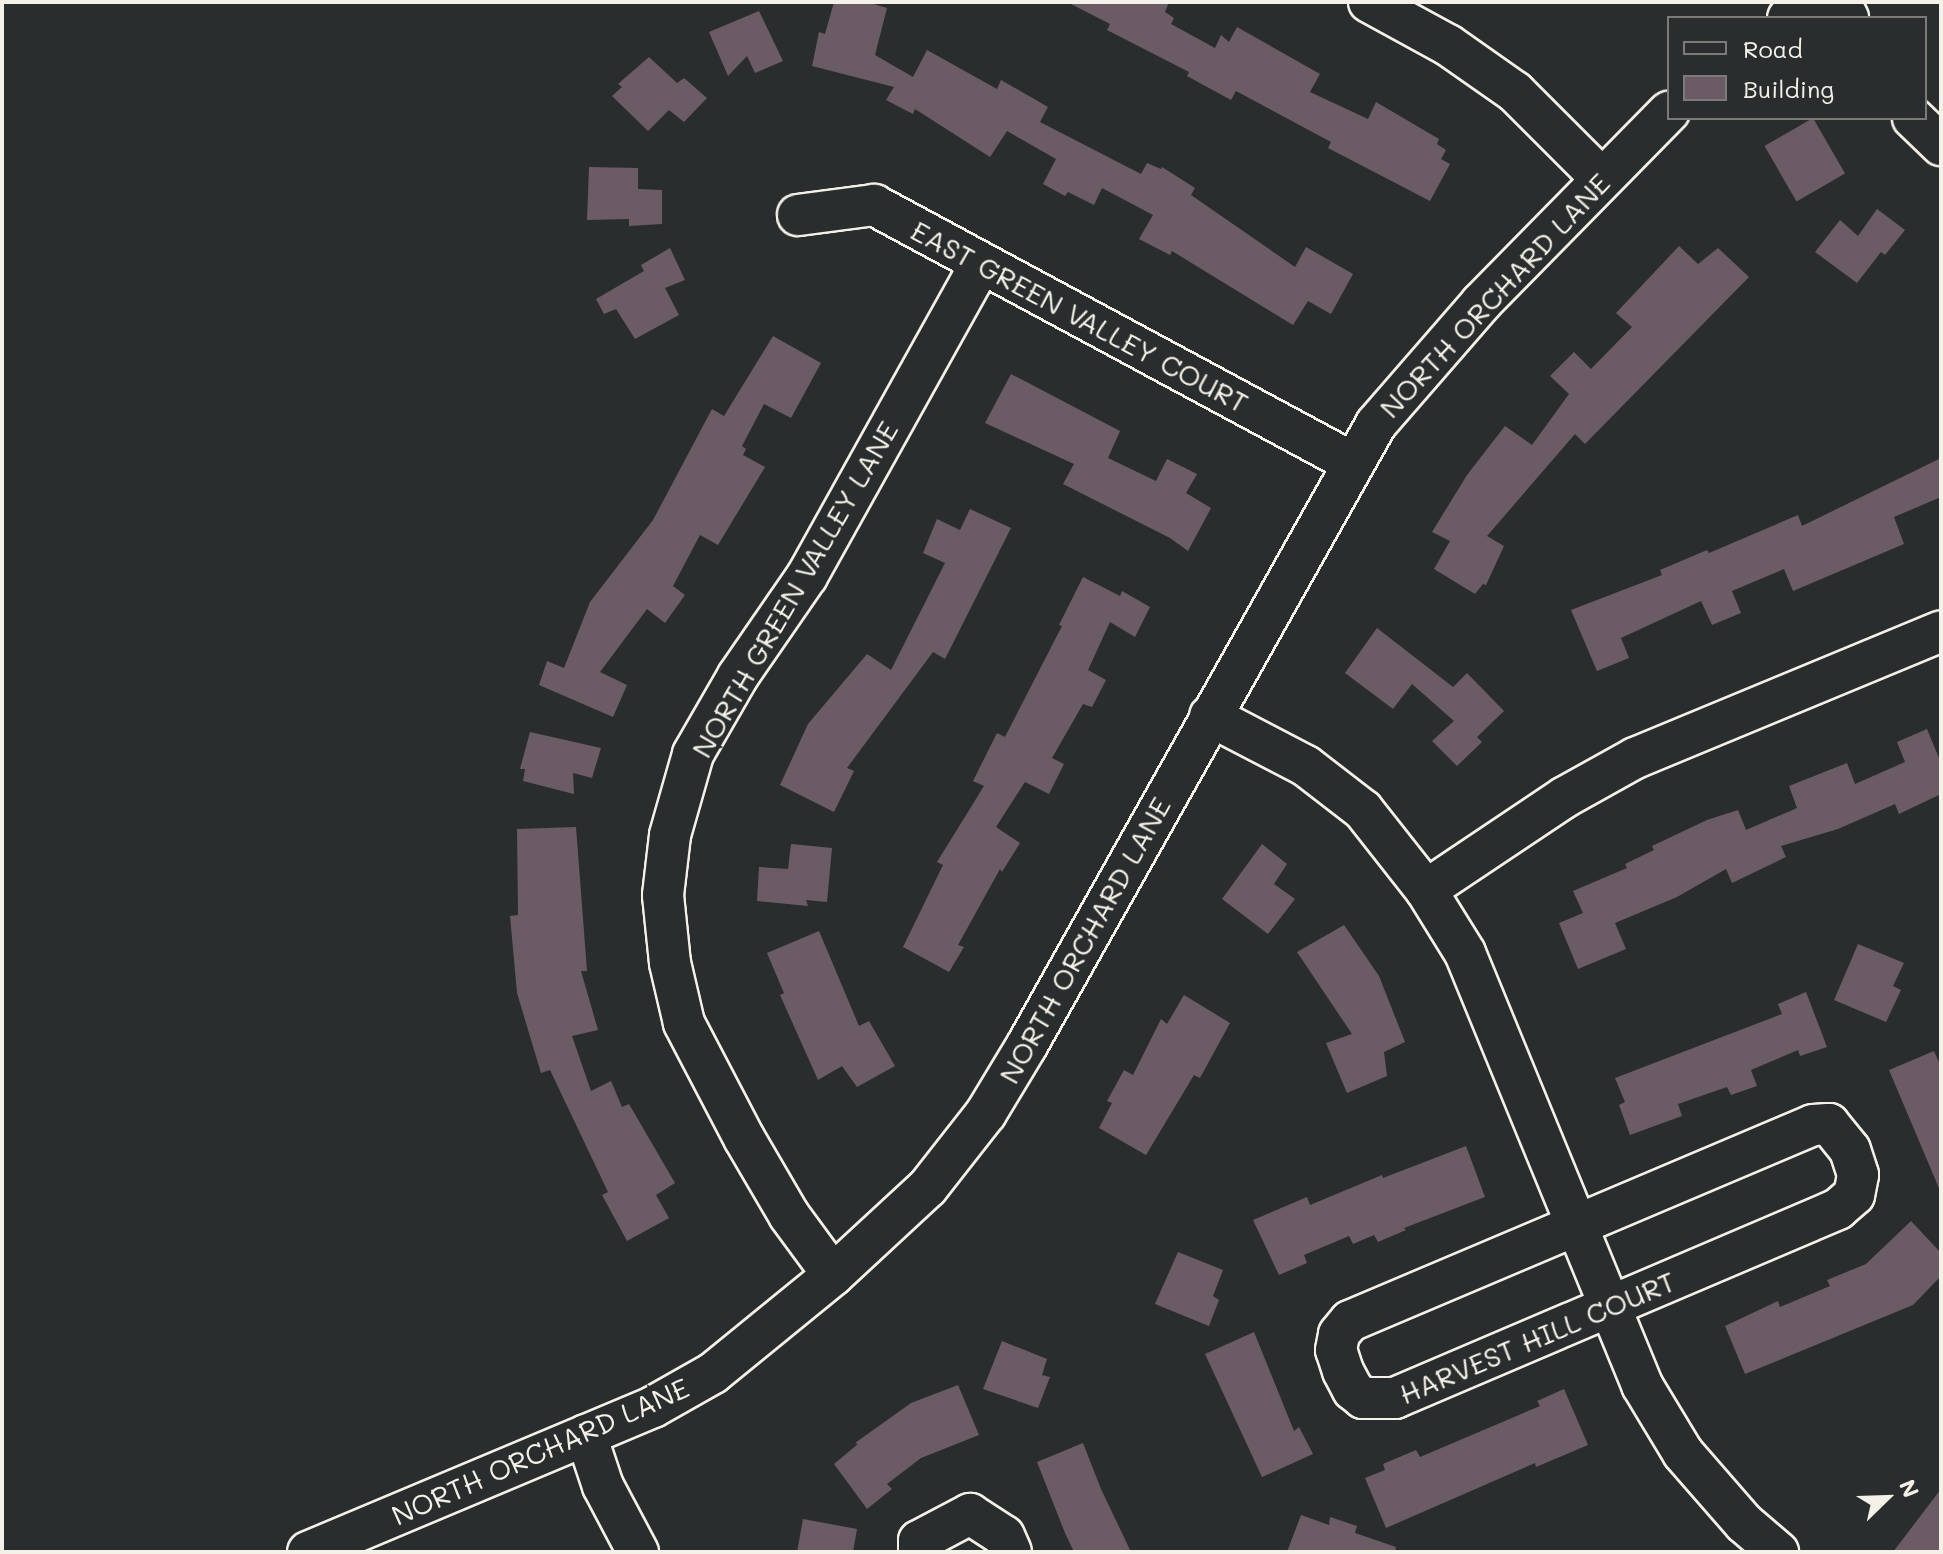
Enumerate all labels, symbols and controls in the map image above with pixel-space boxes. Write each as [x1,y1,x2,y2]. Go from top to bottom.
legend [1667,16,1927,120]
text: Road [1743,33,1803,64]
text: Building [1743,73,1834,104]
street label: NORTH ORCHARD LANE [1372,166,1616,424]
street label: EAST GREEN VALLEY COURT [906,213,1254,419]
street label: NORTH GREEN VALLEY LANE [684,415,904,763]
street label: NORTH ORCHARD LANE [991,791,1177,1089]
street label: HARVEST HILL COURT [1394,1264,1680,1410]
street label: NORTH ORCHARD LANE [386,1370,694,1532]
north arrow [1847,1458,1927,1538]
text: N [1893,1475,1926,1502]

